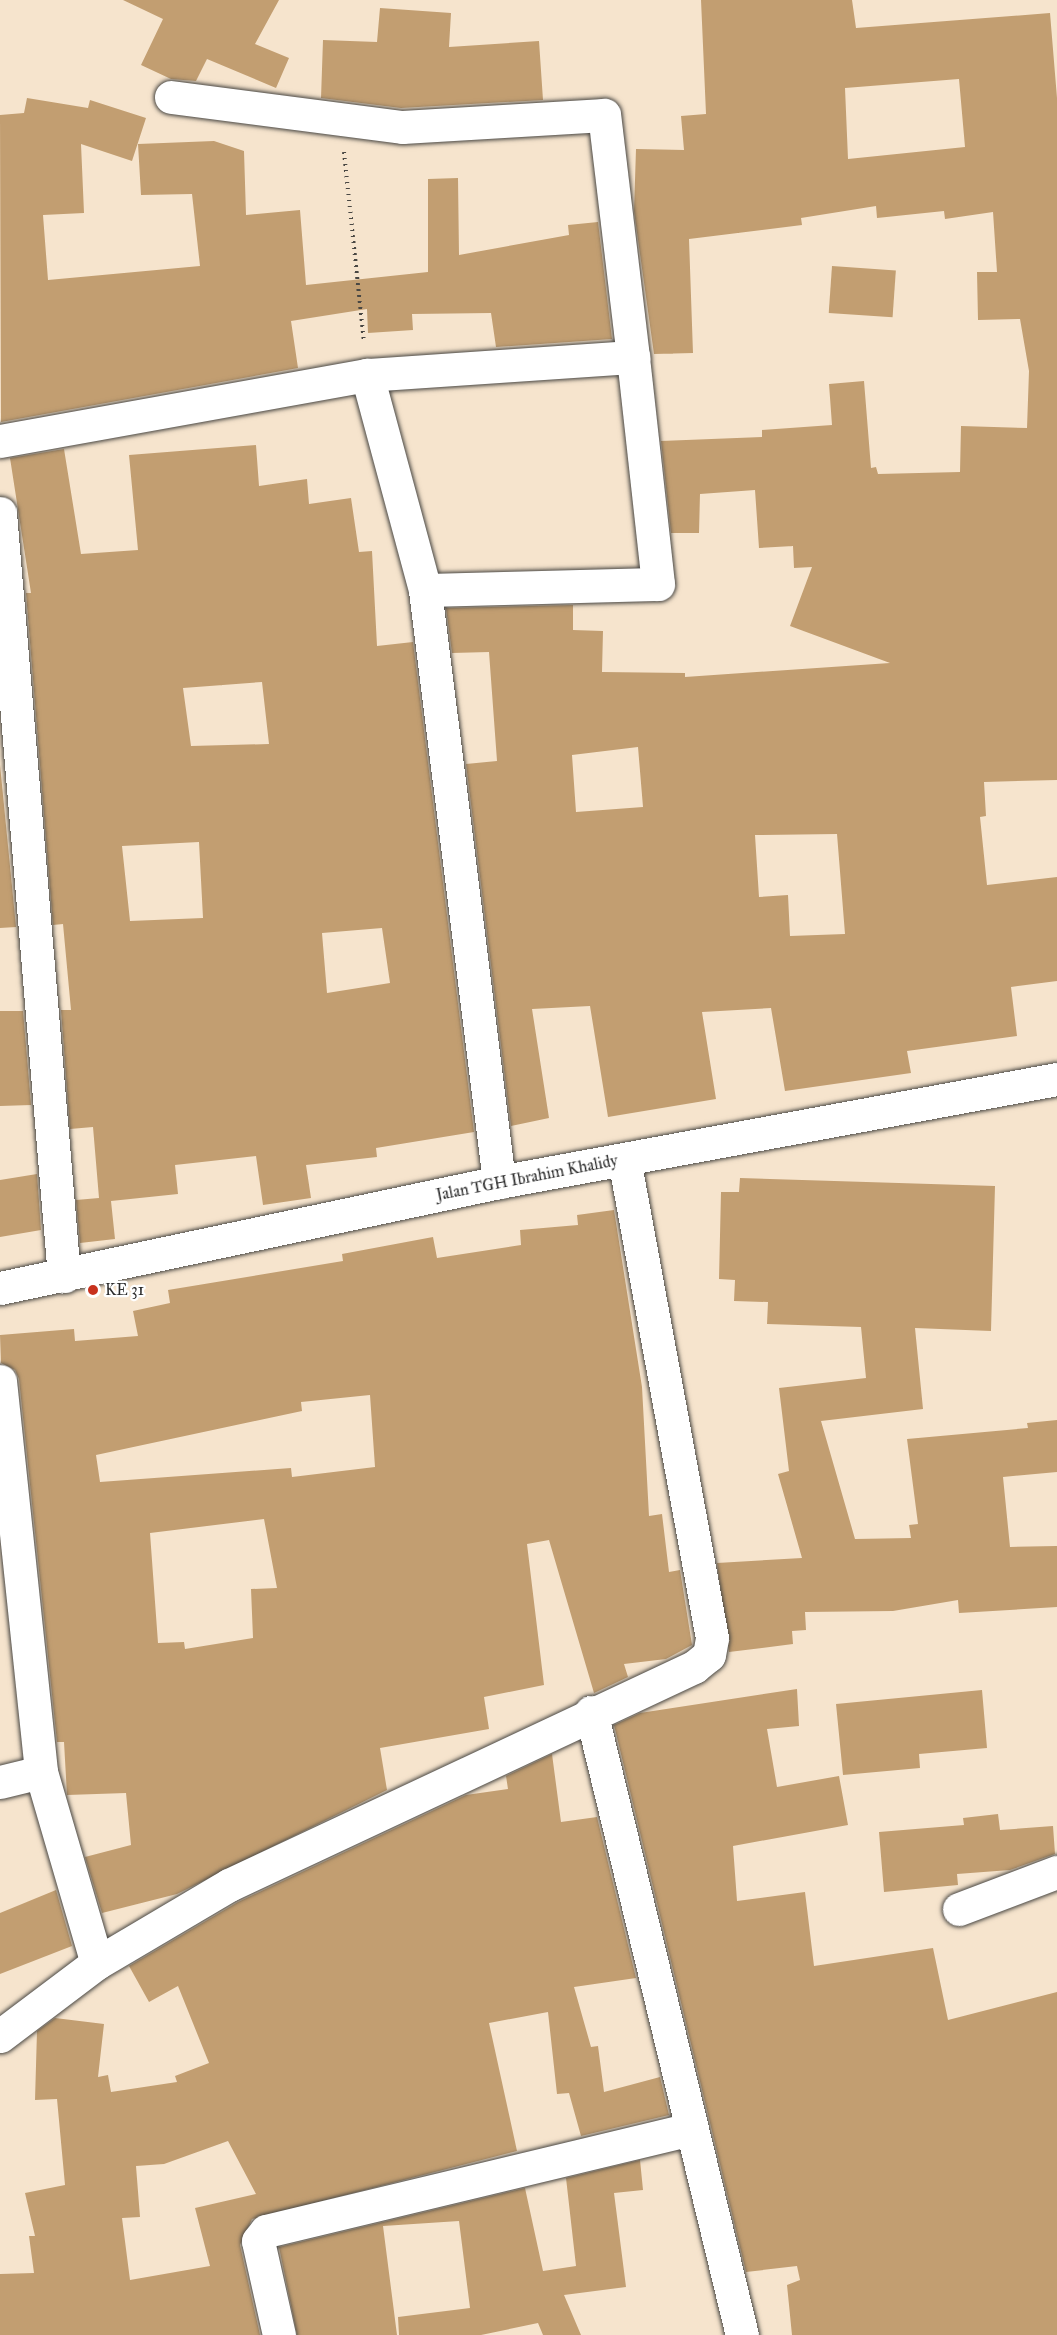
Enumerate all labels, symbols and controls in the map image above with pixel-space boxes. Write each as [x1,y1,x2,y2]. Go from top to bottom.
street label: Jalan TGH Ibrahim Khalidy [435,1151,619,1205]
place label: KE 31 [105,1280,144,1300]
marker: KE 31 [86,1283,100,1297]

